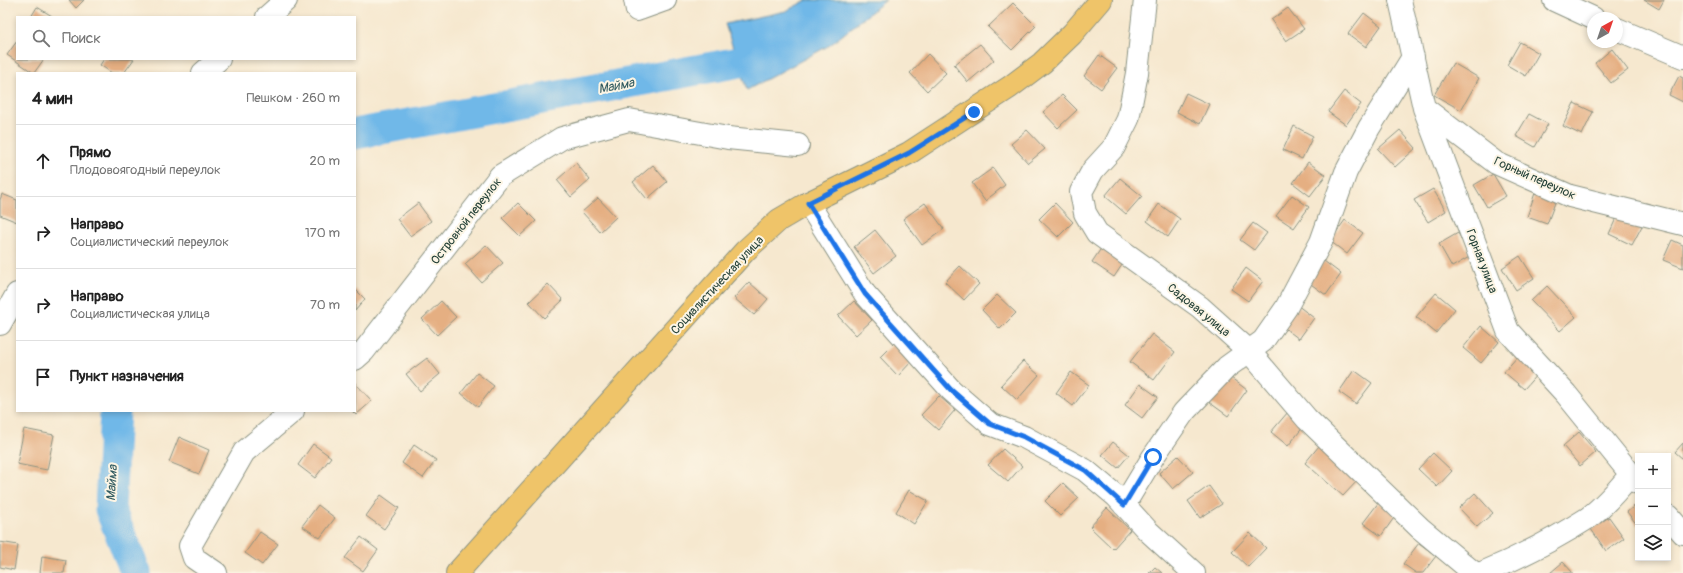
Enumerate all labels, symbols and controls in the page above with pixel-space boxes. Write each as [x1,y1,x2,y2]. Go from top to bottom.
north arrow [1587,12,1623,48]
search box [16,16,356,60]
icon: search [30,27,52,49]
text: Поиск [62,29,101,48]
water label: Майма [597,74,636,97]
text: 4 мин [32,88,73,109]
text: Пешком · 260 m [246,90,340,106]
route end [965,103,983,121]
text: Прямо [70,143,111,162]
icon: ahead [32,150,54,172]
text: 20 m [309,153,340,169]
street label: Горный переулок [1492,154,1578,203]
text: Плодовоягодный переулок [70,162,221,178]
street label: Островной переулок [428,175,505,268]
text: Направо [70,215,124,234]
icon: right [32,222,54,244]
text: 170 m [305,225,340,241]
street label: Горная улица [1462,227,1501,296]
street label: Социалистическая улица [668,233,767,338]
text: Социалистический переулок [70,234,229,250]
street label: Садовая улица [1164,281,1233,340]
text: Направо [70,287,124,306]
icon: right [32,294,54,316]
text: 70 m [310,297,340,313]
text: Социалистическая улица [70,306,210,322]
icon: arrive [32,366,54,388]
text: Пункт назначения [70,367,184,386]
route start [1144,448,1162,466]
map controls [1635,453,1671,561]
button: + [1635,453,1671,489]
water label: Майма [103,464,121,502]
button: − [1635,489,1671,525]
button: layers [1635,525,1671,561]

